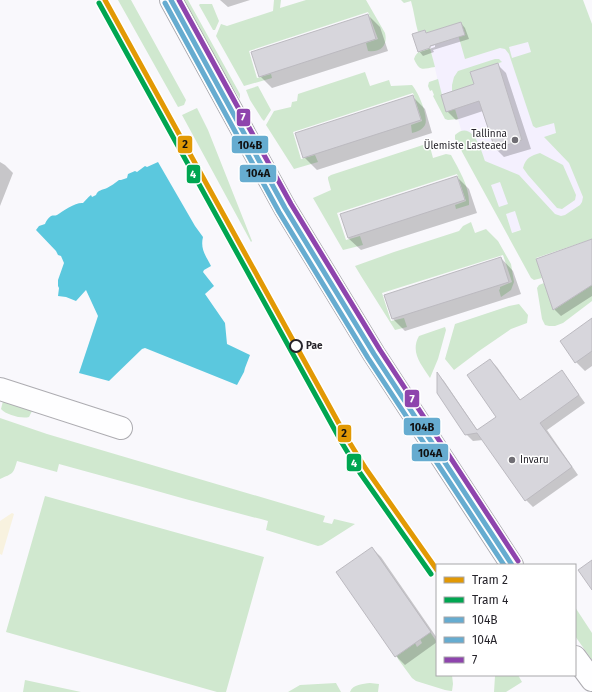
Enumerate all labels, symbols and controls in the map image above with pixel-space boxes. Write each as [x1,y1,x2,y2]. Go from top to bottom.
line badge: 7 [236,108,251,127]
text: 7 [240,111,246,124]
place label: Tallinna Ülemiste Lasteaed [424,128,507,152]
line badge: 2 [177,135,193,154]
line badge: 104B [231,135,269,154]
marker: Tallinna Ülemiste Lasteaed [510,135,520,145]
text: 2 [182,138,188,151]
text: 104B [238,139,262,152]
line badge: 4 [186,164,201,184]
line badge: 104A [239,164,277,183]
text: 104A [246,167,271,180]
text: 4 [190,168,196,181]
marker: Pae [289,339,303,353]
place label: Pae [306,340,323,352]
line badge: 7 [404,389,420,408]
text: 7 [409,393,415,406]
line badge: 104B [403,417,441,436]
text: 104B [410,421,434,434]
line badge: 2 [337,424,352,443]
text: 2 [341,427,347,440]
line badge: 104A [411,443,449,462]
text: 104A [418,447,443,460]
line badge: 4 [346,453,362,472]
place label: Invaru [520,454,549,466]
marker: Invaru [507,455,517,465]
text: 4 [351,457,357,470]
legend [436,564,576,676]
text: Tram 2 [472,573,508,587]
text: Tram 4 [472,593,509,607]
text: 104B [472,613,498,627]
text: 104A [472,633,497,647]
text: 7 [472,653,477,667]

